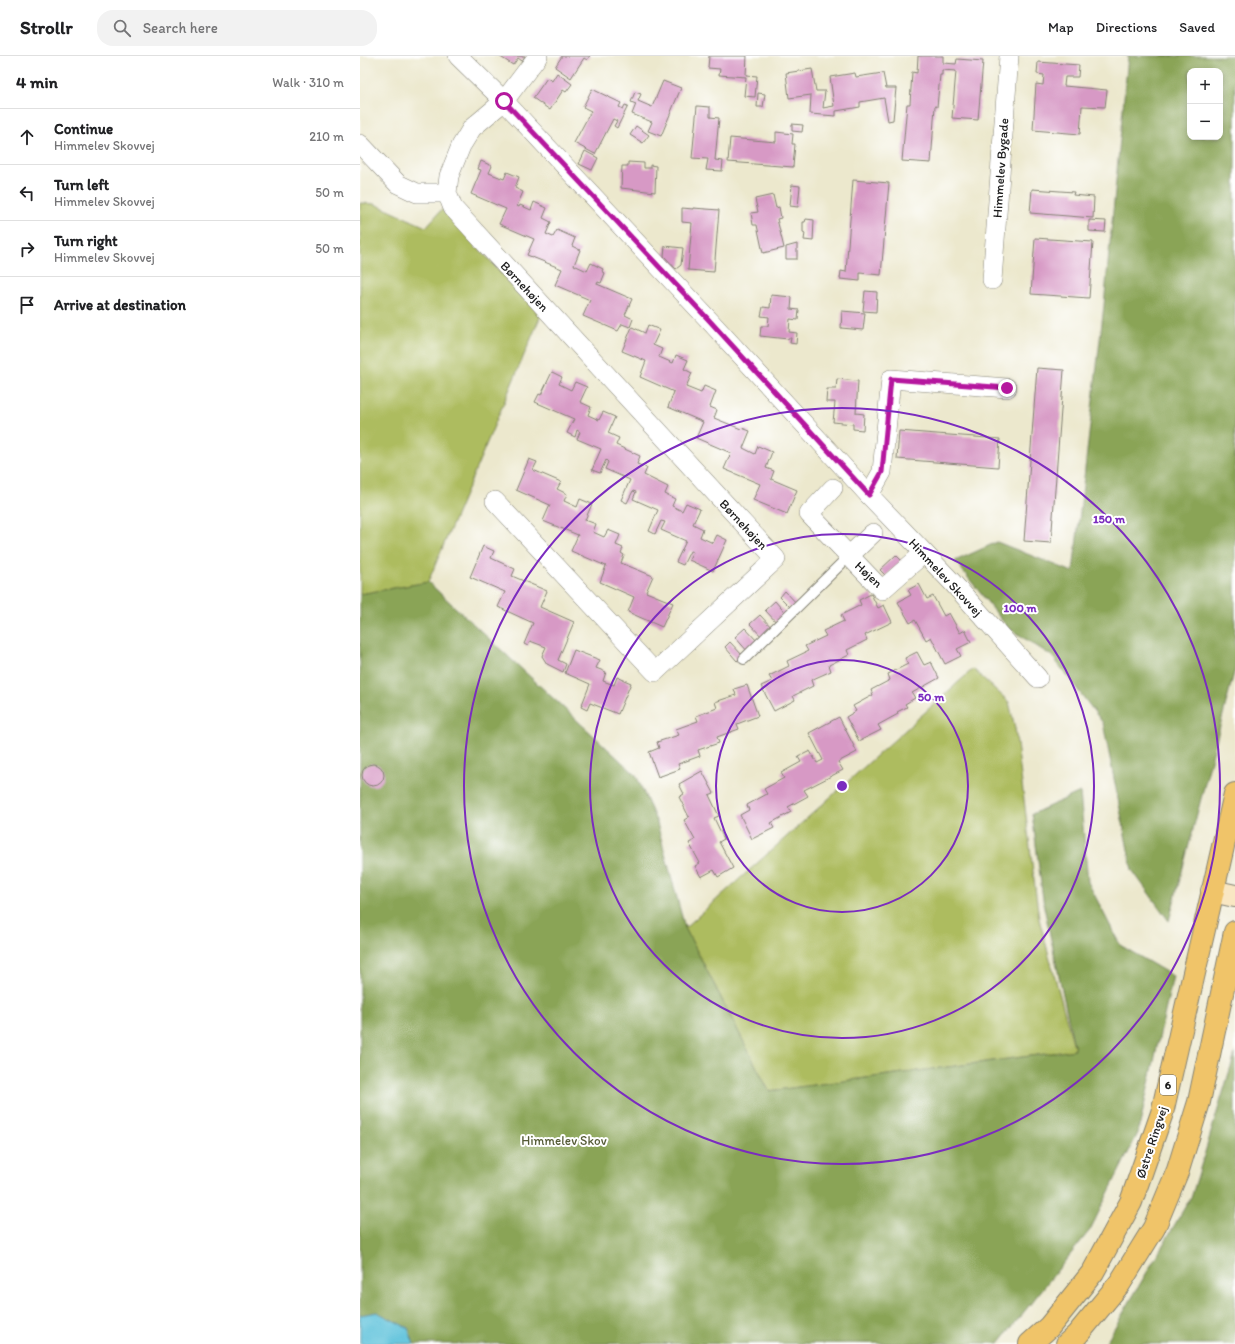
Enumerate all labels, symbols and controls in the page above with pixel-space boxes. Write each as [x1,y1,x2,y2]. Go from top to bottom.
search box [97,10,377,46]
text: Strollr [20,16,73,39]
icon: search [111,17,133,39]
text: Search here [143,19,218,37]
text: Map [1048,19,1074,36]
text: Directions [1096,19,1157,36]
text: Saved [1179,19,1215,36]
map controls [1187,68,1223,140]
button: + [1187,68,1223,104]
text: 4 min [16,72,58,92]
text: Walk · 310 m [272,75,344,90]
route start [495,92,513,110]
button: − [1187,104,1223,140]
street label: Himmelev Bygade [990,118,1011,218]
text: Continue [54,120,113,138]
icon: ahead [16,126,38,148]
text: 210 m [309,129,344,144]
text: Himmelev Skovvej [54,138,155,153]
text: Turn left [54,176,109,194]
icon: left [16,182,38,204]
text: 50 m [315,185,344,200]
text: Himmelev Skovvej [54,194,155,209]
text: Turn right [54,232,118,250]
icon: right [16,238,38,260]
text: 50 m [315,241,344,256]
text: Himmelev Skovvej [54,250,155,265]
street label: Børnehøjen [498,258,552,315]
icon: arrive [16,294,38,316]
text: Arrive at destination [54,296,186,314]
route end [998,379,1016,397]
street label: Børnehøjen [717,496,771,553]
text: 150 m [1093,512,1126,526]
street label: Himmelev Skovvej [906,535,985,619]
street label: Højen [852,558,886,591]
text: 100 m [1003,601,1037,615]
text: 50 m [918,690,945,704]
centre of rings [835,779,849,793]
road number: 6 [1160,1075,1176,1095]
street label: Østre Ringvej [1133,1104,1170,1180]
park label: Himmelev Skov [521,1133,607,1148]

